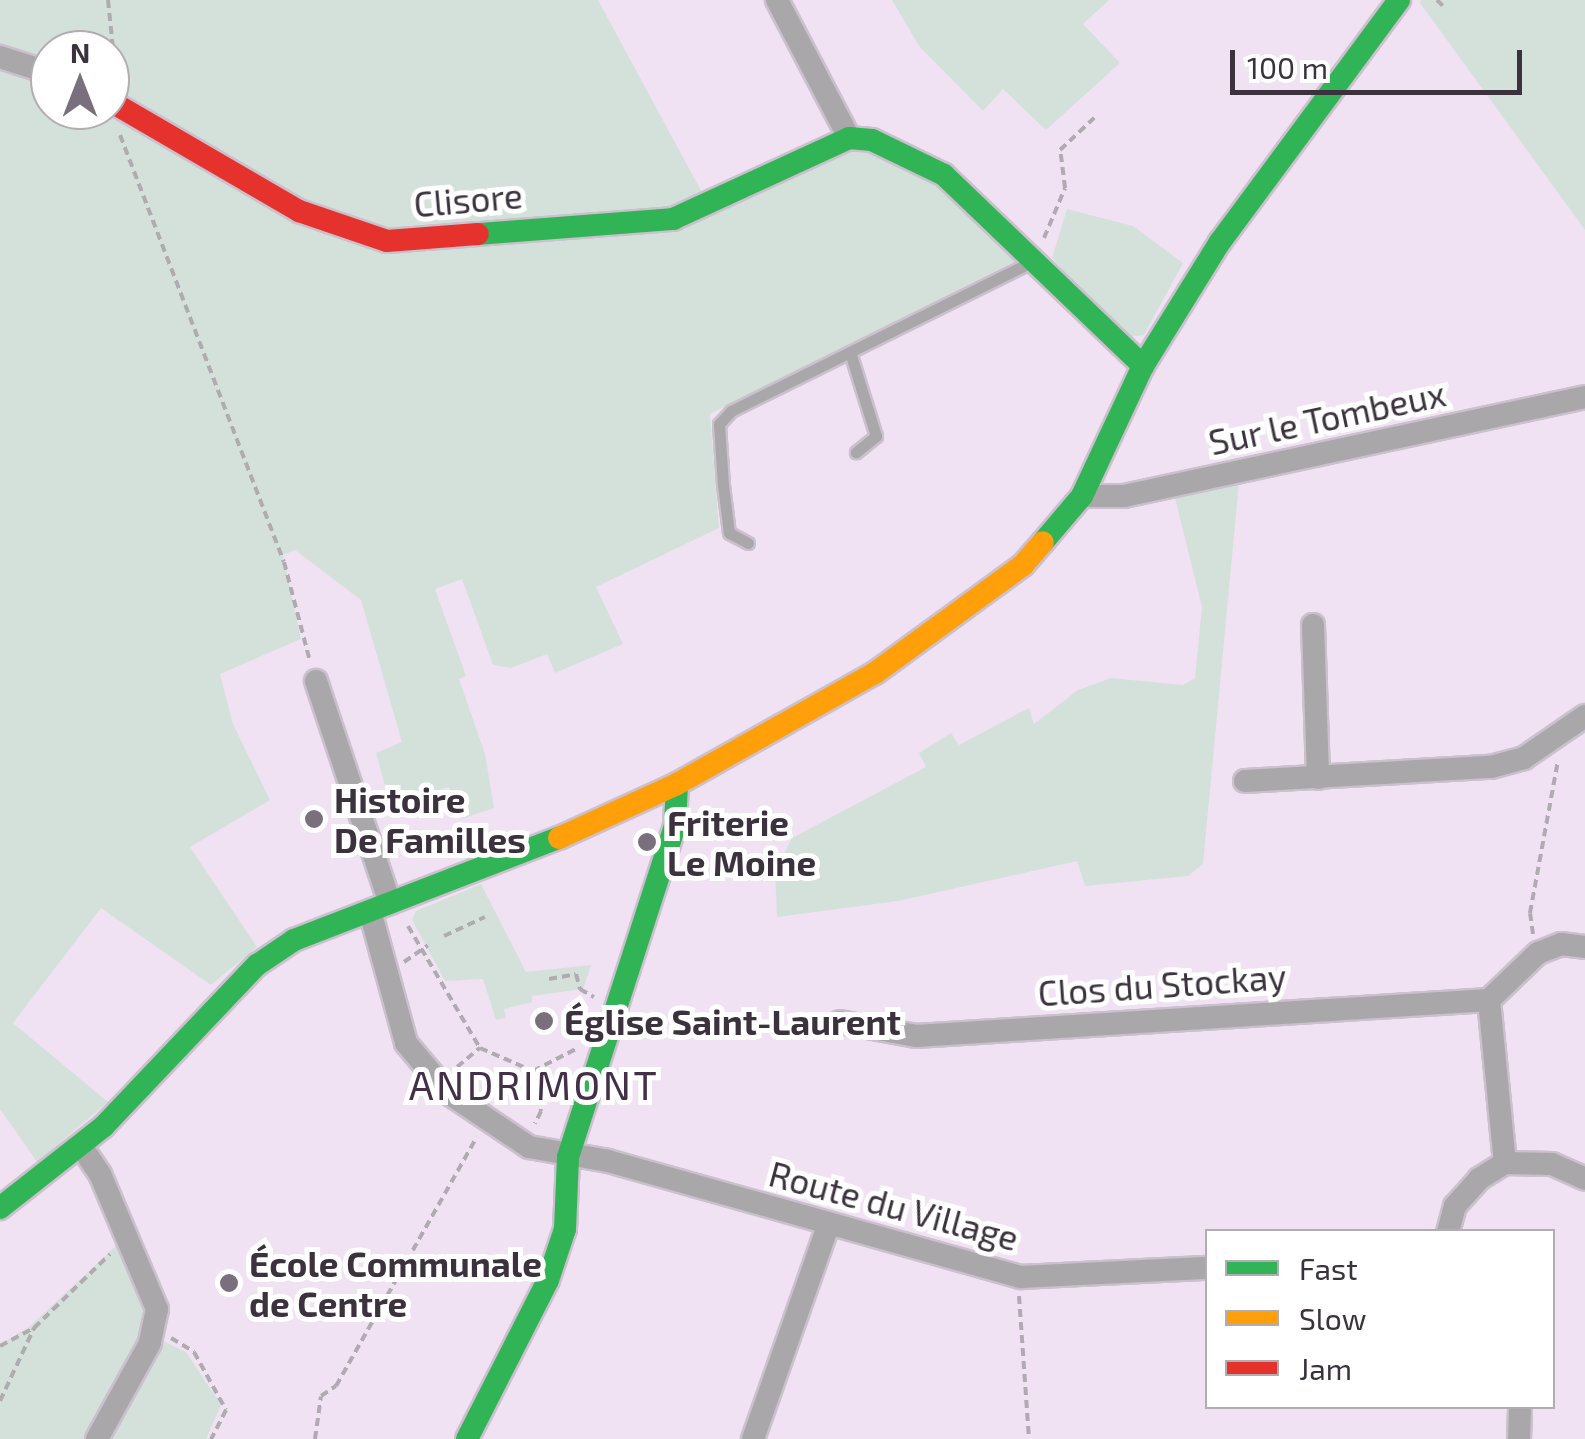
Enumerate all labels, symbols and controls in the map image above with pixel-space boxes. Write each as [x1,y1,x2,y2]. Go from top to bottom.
north arrow [30,30,130,130]
scale bar [1235,30,1528,92]
text: N [70,35,90,69]
text: 100 m [1247,49,1328,85]
street label: Clisore [412,173,524,225]
street label: Sur le Tombeux [1204,371,1450,463]
place label: Histoire De Familles [334,778,526,860]
place label: Friterie Le Moine [667,801,816,883]
marker: Histoire De Familles [303,808,325,830]
marker: Friterie Le Moine [636,831,658,853]
street label: Clos du Stockay [1036,954,1288,1014]
place label: Église Saint-Laurent [564,1000,901,1042]
marker: Église Saint-Laurent [533,1010,555,1032]
district label: ANDRIMONT [409,1060,659,1108]
street label: Route du Village [764,1151,1024,1259]
legend [1205,1229,1555,1409]
place label: École Communale de Centre [249,1242,542,1324]
text: Fast [1299,1250,1358,1286]
marker: École Communale de Centre [218,1272,240,1294]
text: Slow [1299,1300,1366,1336]
text: Jam [1299,1350,1352,1386]

